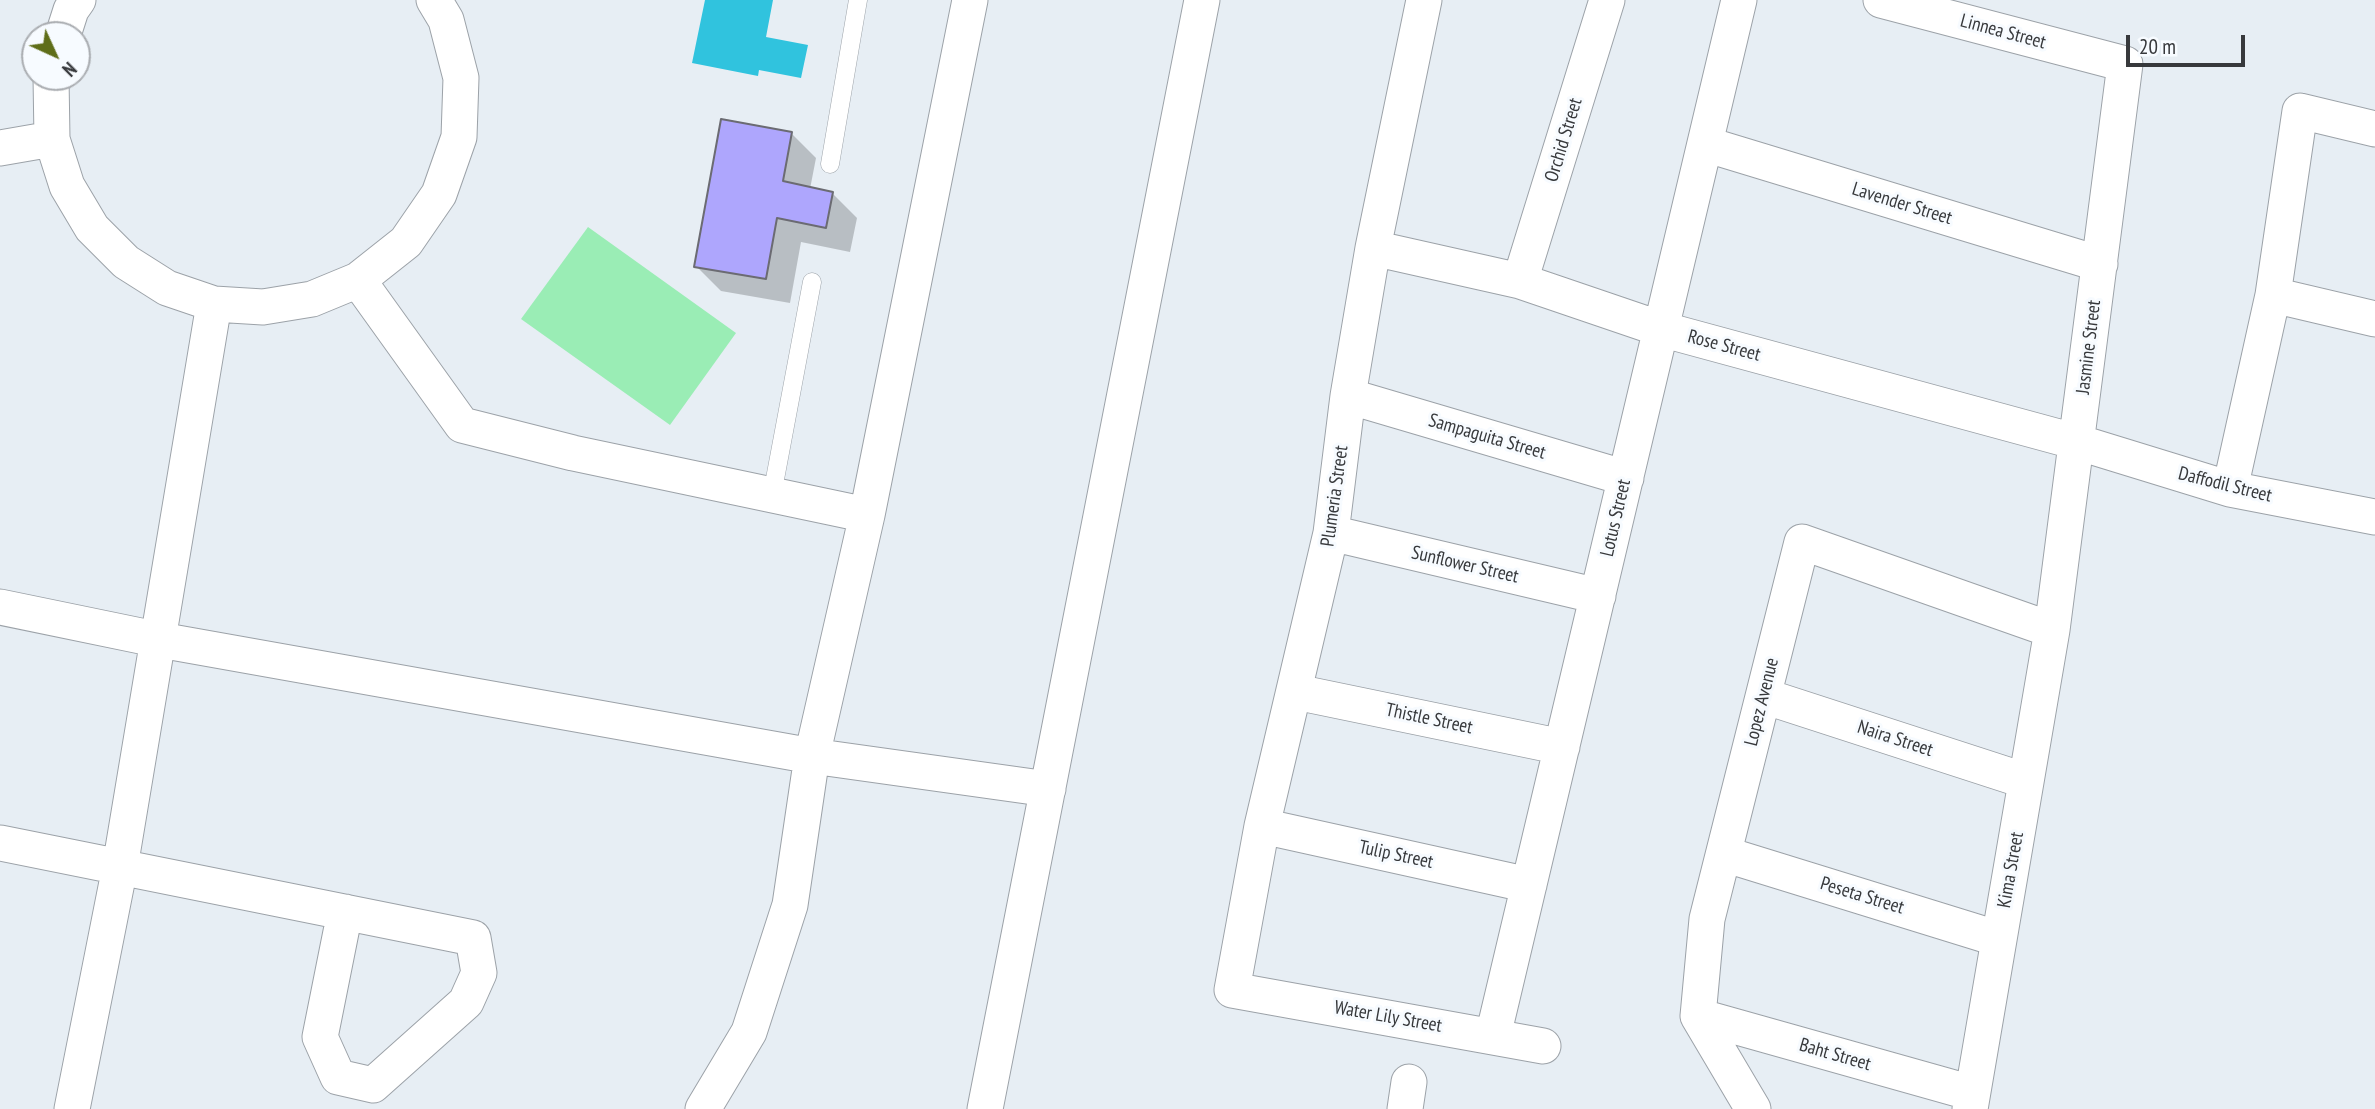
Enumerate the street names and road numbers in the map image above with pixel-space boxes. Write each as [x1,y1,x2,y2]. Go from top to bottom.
street label: Linnea Street [1958,10,2048,54]
street label: Orchid Street [1540,95,1588,185]
street label: Lavender Street [1849,178,1955,230]
street label: Jasmine Street [2072,299,2106,395]
street label: Rose Street [1685,325,1763,367]
street label: Sampaguita Street [1426,409,1548,465]
street label: Plumeria Street [1317,444,1353,548]
street label: Daffodil Street [2176,462,2274,508]
street label: Lotus Street [1596,477,1636,559]
street label: Sunflower Street [1409,542,1521,588]
street label: Lopez Avenue [1740,656,1784,748]
street label: Thistle Street [1383,699,1475,739]
street label: Naira Street [1854,716,1936,762]
street label: Kima Street [1993,830,2029,910]
street label: Tulip Street [1357,836,1435,874]
street label: Peseta Street [1817,872,1907,920]
street label: Water Lily Street [1332,996,1444,1038]
street label: Baht Street [1797,1034,1873,1076]

